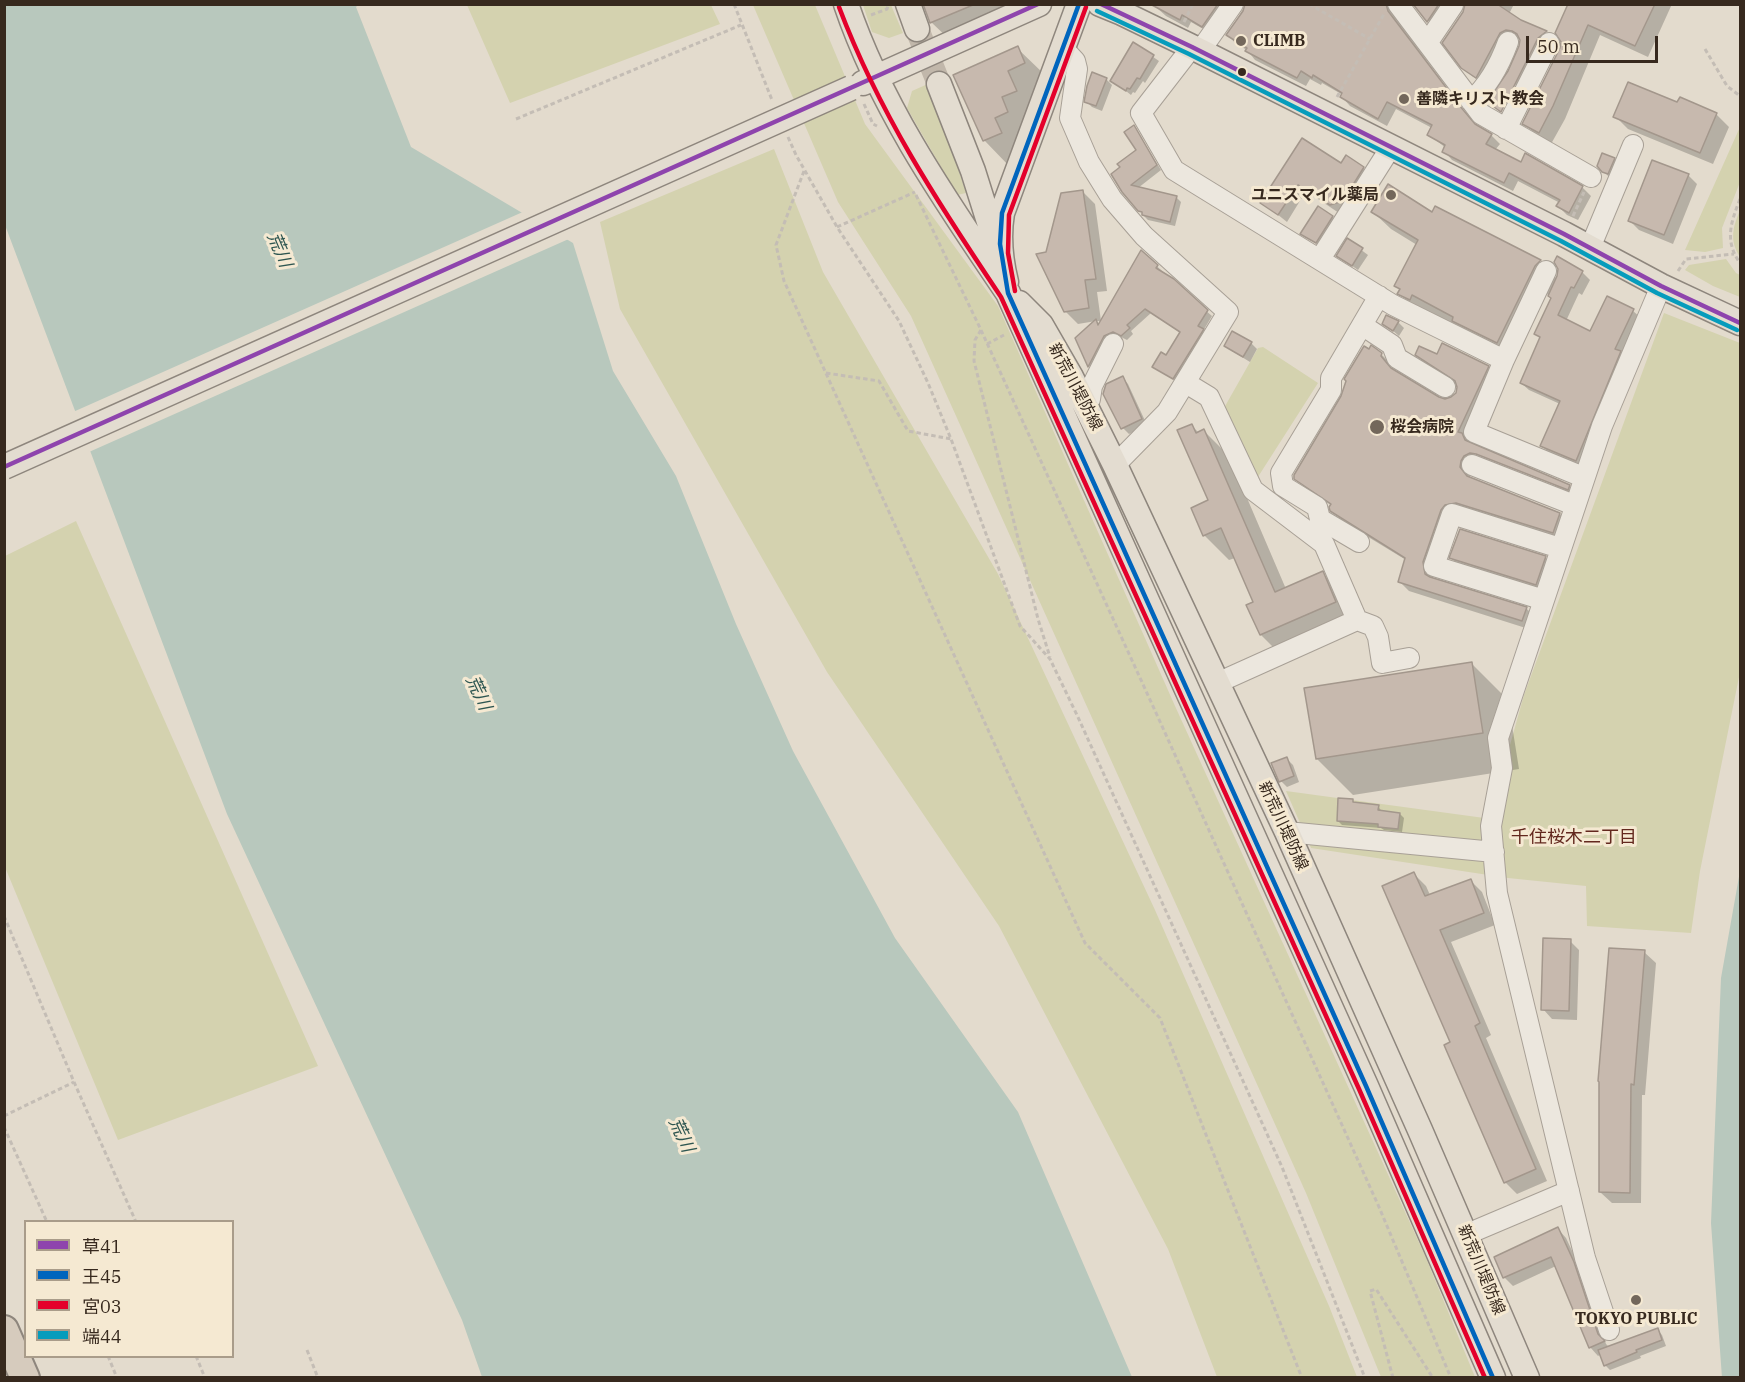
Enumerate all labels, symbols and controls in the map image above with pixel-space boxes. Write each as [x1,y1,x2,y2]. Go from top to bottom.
scale bar [1529,24,1661,62]
place label: CLIMB [1253,31,1305,51]
marker: CLIMB [1234,34,1248,48]
text: 50 m [1537,35,1580,58]
unlabelled marker [1236,66,1248,78]
place label: 善隣キリスト教会 [1416,89,1544,109]
marker: 善隣キリスト教会 [1397,92,1411,106]
place label: ユニスマイル薬局 [1251,185,1379,205]
marker: ユニスマイル薬局 [1384,188,1398,202]
water label: 荒川 [262,229,296,271]
street label: 新荒川堤防線 [1044,340,1106,434]
place label: 桜会病院 [1390,417,1454,437]
marker: 桜会病院 [1368,418,1386,436]
water label: 荒川 [461,672,495,714]
street label: 新荒川堤防線 [1254,778,1312,874]
district label: 千住桜木二丁目 [1511,827,1637,849]
water label: 荒川 [664,1114,698,1156]
legend [24,1220,234,1358]
street label: 新荒川堤防線 [1453,1222,1509,1318]
text: 草41 [82,1235,122,1258]
text: 王45 [82,1265,122,1288]
marker: TOKYO PUBLIC [1629,1293,1643,1307]
text: 宮03 [82,1295,122,1318]
place label: TOKYO PUBLIC [1575,1309,1697,1329]
text: 端44 [82,1325,122,1348]

